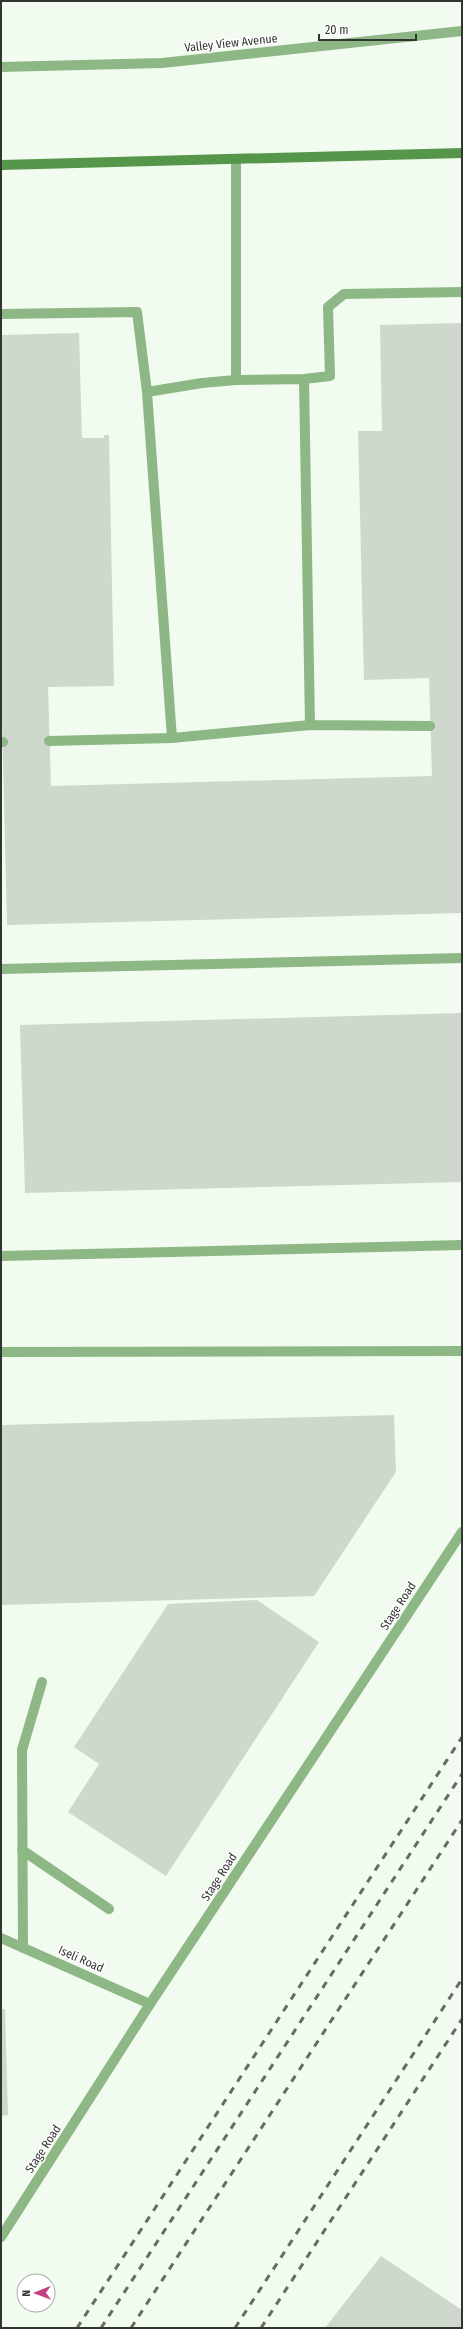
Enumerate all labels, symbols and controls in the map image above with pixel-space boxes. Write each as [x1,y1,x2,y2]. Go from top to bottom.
scale bar [319,16,416,42]
text: 20 m [325,23,349,37]
street label: Valley View Avenue [184,31,278,55]
street label: Stage Road [377,1579,419,1633]
street label: Stage Road [198,1850,240,1904]
street label: Iseli Road [56,1943,106,1975]
street label: Stage Road [22,2122,64,2176]
north arrow [16,2273,56,2313]
text: N [20,2290,33,2297]

